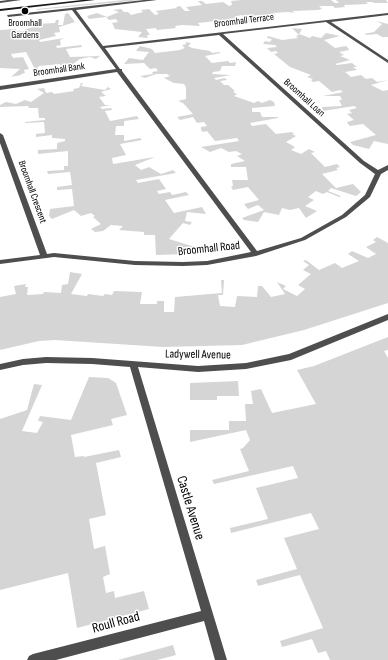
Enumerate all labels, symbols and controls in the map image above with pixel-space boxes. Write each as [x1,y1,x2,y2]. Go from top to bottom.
marker: Broomhall Gardens [20,6,30,16]
street label: Broomhall Terrace [213,11,275,31]
place label: Broomhall Gardens [8,17,42,40]
street label: Broomhall Bank [33,60,85,80]
street label: Broomhall Loan [281,76,327,120]
street label: Broomhall Crescent [15,159,49,225]
street label: Broomhall Road [177,239,241,259]
street label: Ladywell Avenue [165,347,231,363]
street label: Castle Avenue [172,474,208,542]
street label: Roull Road [90,609,142,637]

